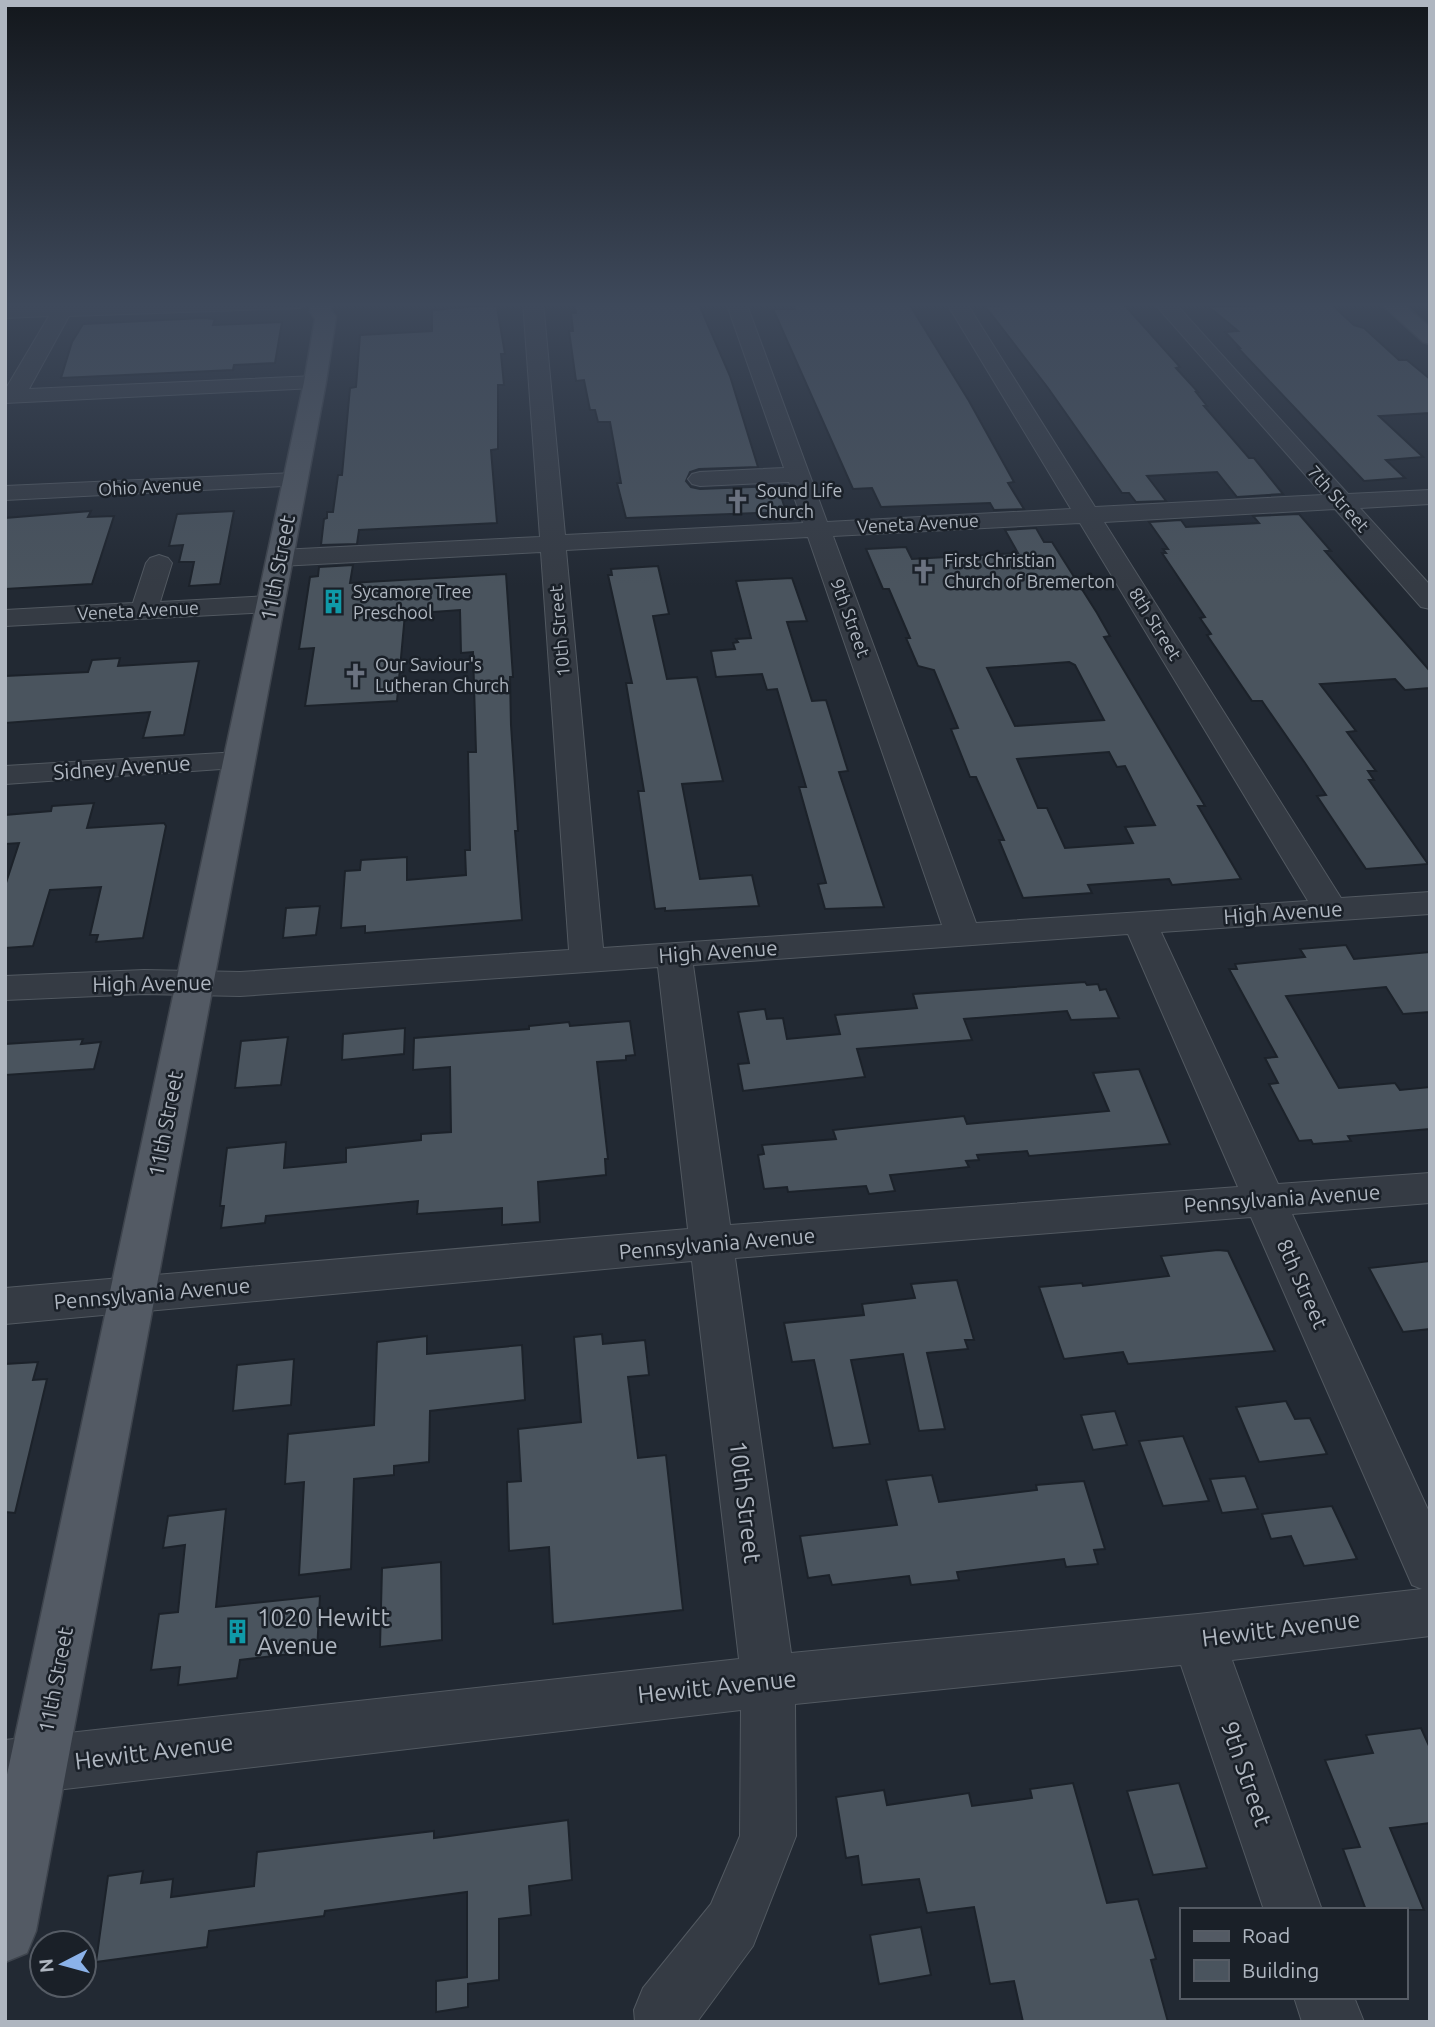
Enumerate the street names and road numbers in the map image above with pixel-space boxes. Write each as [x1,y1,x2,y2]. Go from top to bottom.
street label: 7th Street [1304,461,1374,535]
street label: Ohio Avenue [98,473,202,499]
street label: Veneta Avenue [857,510,979,536]
street label: 11th Street [255,513,299,623]
street label: 9th Street [828,576,874,660]
street label: 8th Street [1126,583,1186,663]
street label: 10th Street [545,584,573,678]
street label: Veneta Avenue [77,597,199,623]
street label: Sidney Avenue [52,750,191,784]
street label: High Avenue [1223,896,1343,928]
street label: High Avenue [658,935,778,967]
street label: High Avenue [92,970,212,996]
street label: 11th Street [143,1069,187,1179]
street label: Pennsylvania Avenue [1183,1179,1381,1217]
street label: Pennsylvania Avenue [618,1222,816,1264]
street label: 8th Street [1273,1235,1333,1332]
street label: Pennsylvania Avenue [53,1272,251,1314]
street label: 10th Street [725,1439,766,1565]
street label: Hewitt Avenue [1200,1605,1362,1652]
street label: 11th Street [33,1625,77,1735]
street label: Hewitt Avenue [636,1665,798,1708]
street label: 9th Street [1216,1718,1277,1830]
street label: Hewitt Avenue [73,1728,235,1775]

